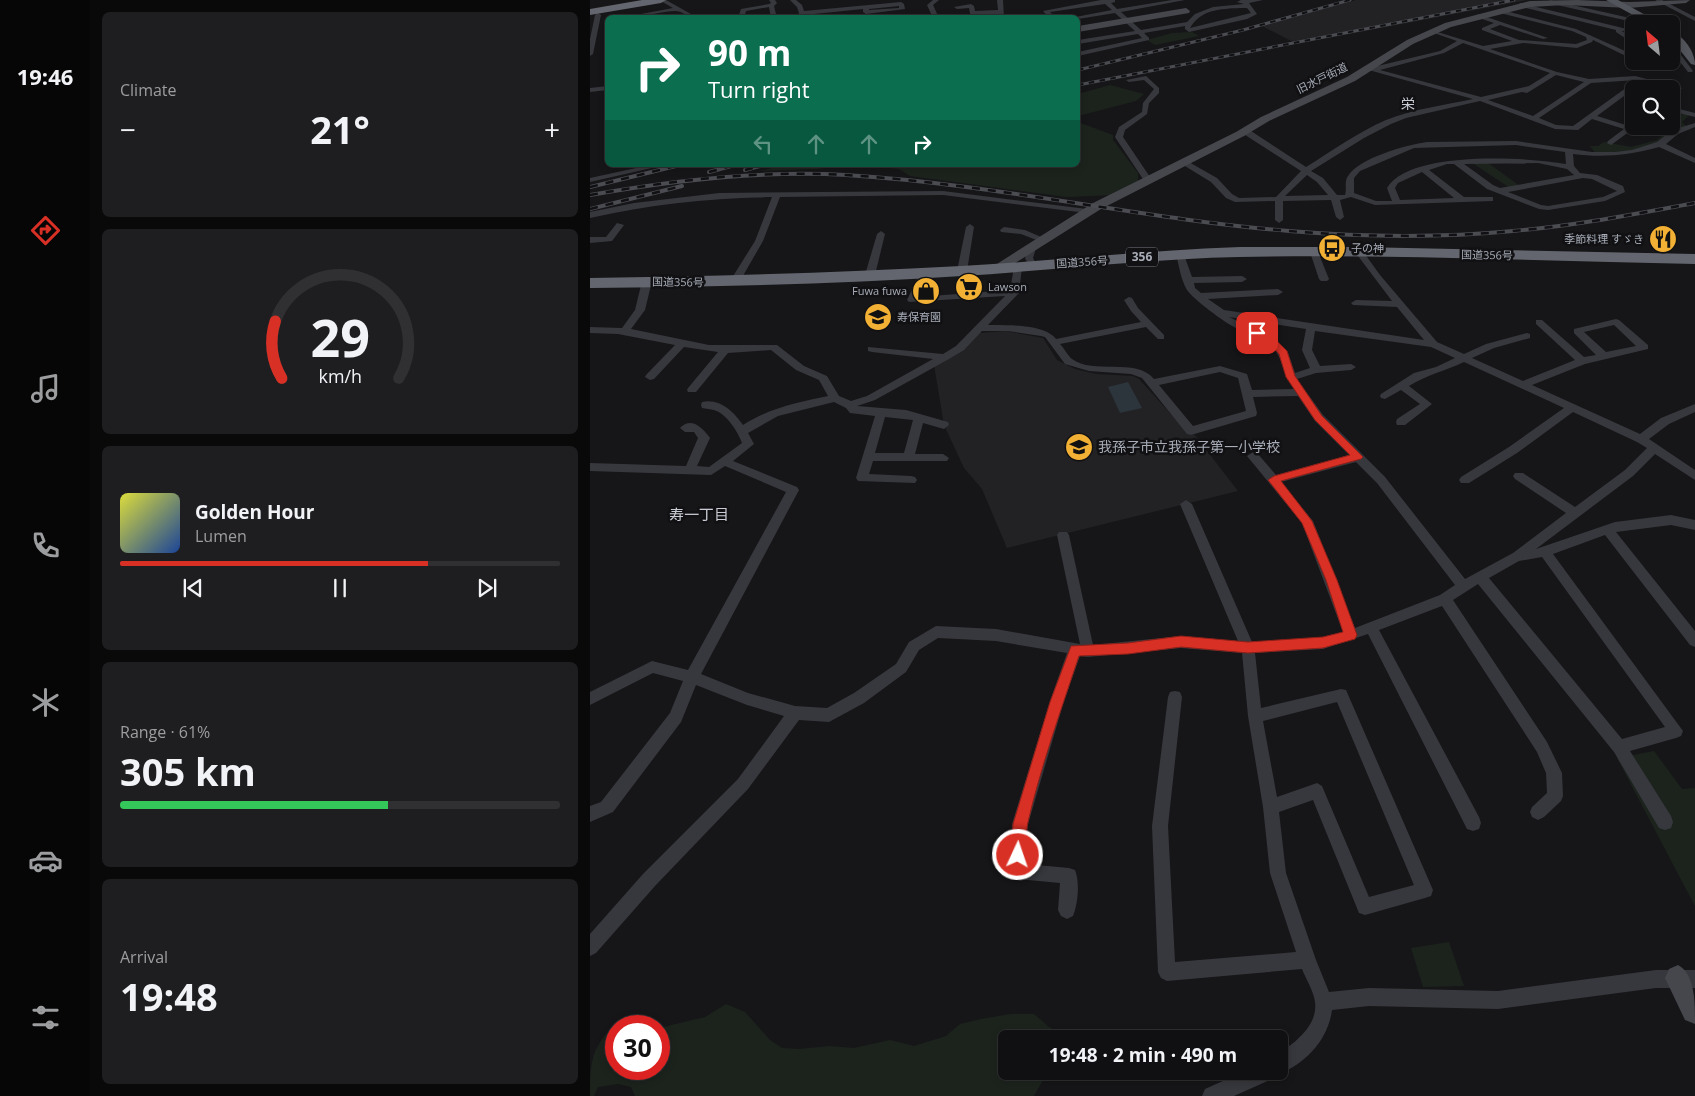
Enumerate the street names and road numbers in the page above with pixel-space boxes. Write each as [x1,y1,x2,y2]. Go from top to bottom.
street label: 旧水戸街道 [1294,59,1350,96]
street label: 国道356号 [1461,247,1513,262]
road number: 356 [1126,248,1158,266]
street label: 国道356号 [1056,252,1108,271]
street label: 国道356号 [652,274,704,289]

